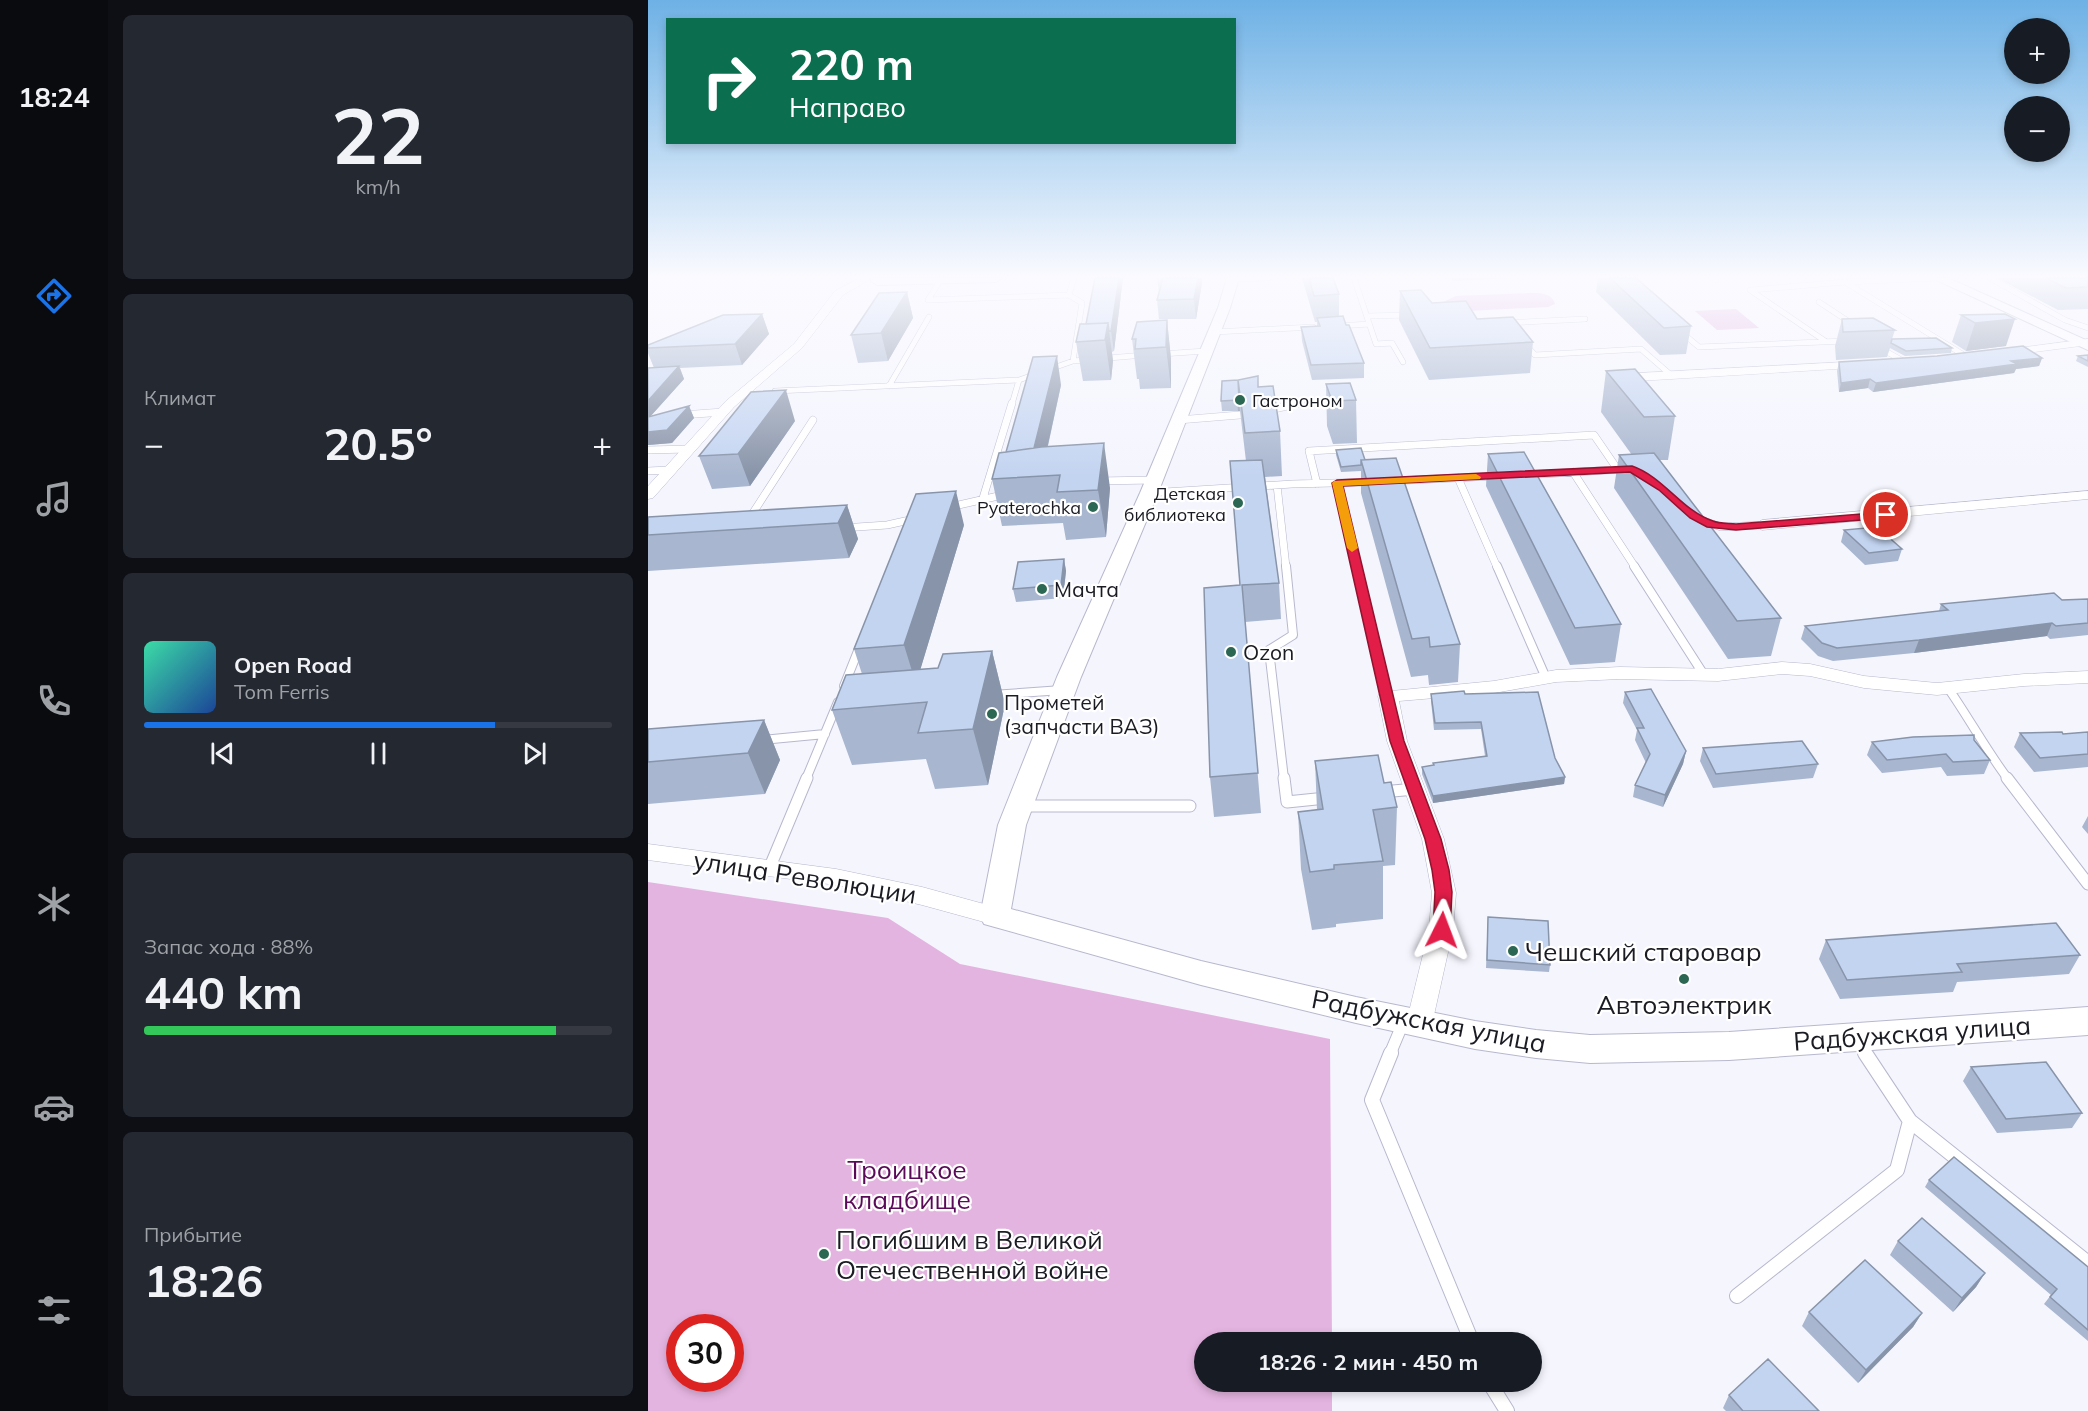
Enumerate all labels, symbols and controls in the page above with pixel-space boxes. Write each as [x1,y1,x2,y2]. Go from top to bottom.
map controls [2004,18,2070,162]
button: + [2004,18,2070,84]
text: 220 m [789,38,914,91]
icon: right [690,42,768,120]
text: 18:24 [18,80,90,114]
text: 22 [331,86,425,184]
text: Направо [789,90,906,124]
button: − [2004,96,2070,162]
text: km/h [355,174,401,199]
icon: directions [33,275,75,317]
text: Климат [144,385,216,410]
place label: Гастроном [1252,389,1343,412]
marker: Гастроном [1233,393,1247,407]
text: 20.5° [323,415,433,471]
text: − [144,423,164,464]
text: + [592,423,612,464]
icon: music [33,478,75,520]
place label: Детская библиотека [1124,482,1226,526]
pin [1860,489,1911,540]
place label: Pyaterochka [977,496,1081,519]
marker: Детская библиотека [1231,496,1245,510]
icon: arrive [1869,498,1902,531]
marker: Pyaterochka [1086,500,1100,514]
place label: Мачта [1054,576,1119,602]
marker: Мачта [1035,582,1049,596]
place label: Ozon [1243,639,1294,665]
marker: Ozon [1224,645,1238,659]
text: Open Road [234,651,352,679]
text: Tom Ferris [234,679,330,704]
icon: phone [33,680,75,722]
place label: Прометей (запчасти ВАЗ) [1004,689,1159,739]
marker: Прометей (запчасти ВАЗ) [985,707,999,721]
icon: previous [206,737,239,770]
icon: pause [362,737,395,770]
icon: next [518,737,551,770]
street label: улица Революции [691,843,919,911]
icon: climate [33,883,75,925]
position arrow [1410,898,1474,962]
text: Запас хода · 88% [144,934,313,959]
place label: Чешский старовар [1525,935,1762,968]
marker: Чешский старовар [1506,944,1520,958]
text: 440 km [144,964,303,1020]
marker: Автоэлектрик [1677,972,1691,986]
street label: Радбужская улица [1309,982,1549,1060]
place label: Автоэлектрик [1597,988,1771,1021]
street label: Радбужская улица [1792,1008,2032,1058]
icon: car [33,1086,75,1128]
park label: Троицкое кладбище [843,1153,971,1216]
text: Прибытие [144,1222,242,1247]
place label: Погибшим в Великой Отечественной войне [836,1223,1109,1286]
marker: Погибшим в Великой Отечественной войне [817,1247,831,1261]
text: 18:26 [144,1252,263,1308]
icon: filters [33,1289,75,1331]
speed limit sign: 30 [666,1314,744,1392]
text: 18:26 · 2 мин · 450 m [1258,1348,1478,1376]

